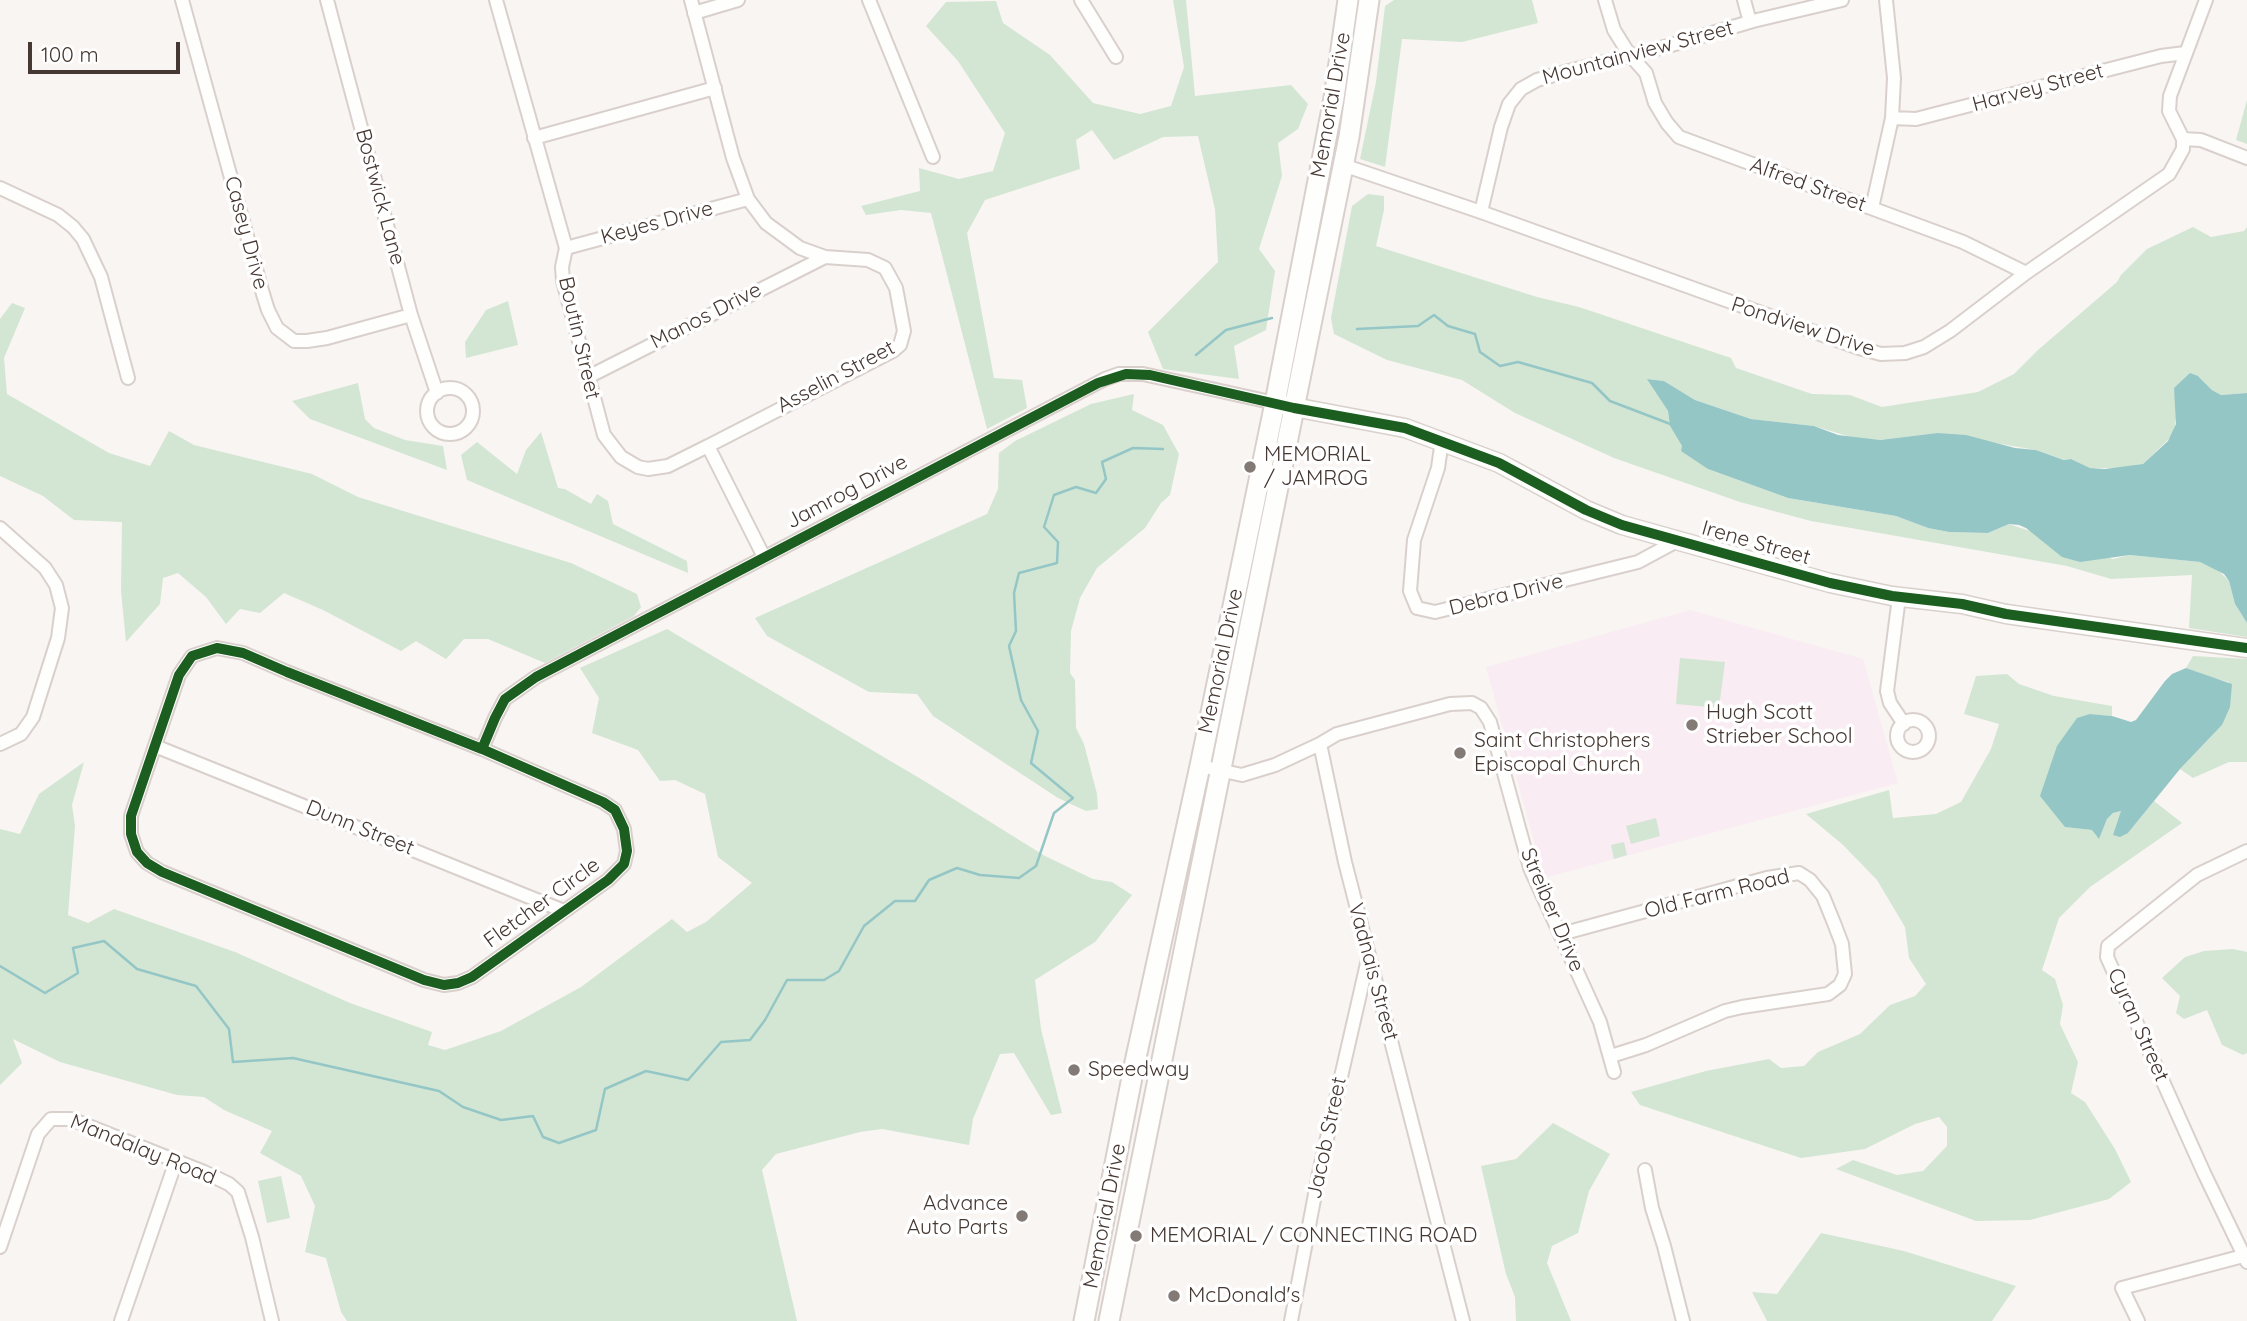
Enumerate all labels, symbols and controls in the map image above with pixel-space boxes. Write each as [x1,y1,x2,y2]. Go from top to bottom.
street label: Mountainview Street [1540,15,1736,91]
scale bar [32,28,184,72]
street label: Memorial Drive [1306,30,1356,180]
text: 100 m [41,41,99,67]
street label: Harvey Street [1970,58,2106,118]
street label: Bostwick Lane [350,126,410,268]
street label: Alfred Street [1747,152,1869,218]
street label: Casey Drive [219,174,273,292]
street label: Keyes Drive [598,196,716,250]
street label: Boutin Street [553,274,605,402]
street label: Manos Drive [646,277,766,355]
street label: Pondview Drive [1728,292,1878,362]
street label: Asselin Street [773,335,899,419]
place label: MEMORIAL / JAMROG [1264,442,1371,492]
street label: Jamrog Drive [782,450,912,534]
marker: MEMORIAL / JAMROG [1242,459,1258,475]
street label: Irene Street [1699,515,1813,571]
street label: Debra Drive [1446,569,1566,621]
street label: Memorial Drive [1193,586,1249,736]
place label: Hugh Scott Strieber School [1706,700,1853,750]
marker: Hugh Scott Strieber School [1684,717,1700,733]
place label: Saint Christophers Episcopal Church [1474,728,1650,778]
marker: Saint Christophers Episcopal Church [1452,745,1468,761]
street label: Dunn Street [302,795,418,861]
street label: Streiber Drive [1515,844,1589,976]
street label: Fletcher Circle [479,853,605,953]
street label: Old Farm Road [1642,864,1792,924]
street label: Vadnais Street [1343,900,1403,1044]
street label: Cyran Street [2102,964,2174,1086]
place label: Speedway [1088,1057,1190,1083]
marker: Speedway [1066,1062,1082,1078]
street label: Jacob Street [1302,1075,1352,1201]
street label: Mandalay Road [66,1109,220,1191]
street label: Memorial Drive [1079,1141,1131,1291]
place label: Advance Auto Parts [907,1191,1008,1241]
marker: Advance Auto Parts [1014,1208,1030,1224]
place label: MEMORIAL / CONNECTING ROAD [1150,1223,1477,1249]
marker: MEMORIAL / CONNECTING ROAD [1128,1228,1144,1244]
place label: McDonald's [1188,1283,1300,1309]
marker: McDonald's [1166,1288,1182,1304]

